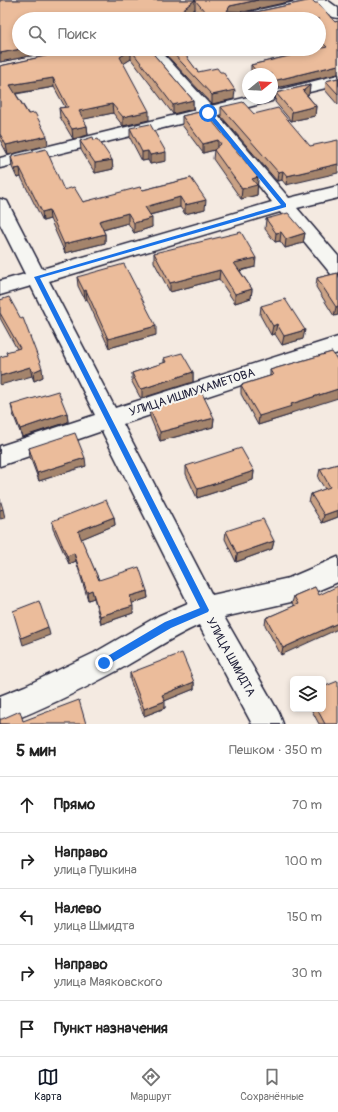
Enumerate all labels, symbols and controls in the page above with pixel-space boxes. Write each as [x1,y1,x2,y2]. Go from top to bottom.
search box [12,12,326,56]
icon: search [26,23,48,45]
text: Поиск [58,25,97,44]
north arrow [242,68,278,104]
route start [199,104,217,122]
street label: УЛИЦА ИШМУХАМЕТОВА [127,365,257,420]
street label: УЛИЦА ШМИДТА [203,615,259,699]
route end [95,654,113,672]
map controls [290,676,326,712]
button: layers [290,676,326,712]
text: 5 мин [16,740,56,761]
text: Пешком · 350 m [229,742,322,758]
icon: ahead [16,794,38,816]
text: Прямо [54,795,95,814]
text: 70 m [292,797,322,813]
text: Направо [54,843,108,862]
icon: right [16,850,38,872]
text: 100 m [285,853,322,869]
text: улица Пушкина [54,862,137,878]
text: Налево [54,899,101,918]
icon: left [16,906,38,928]
text: 150 m [287,909,322,925]
text: улица Шмидта [54,918,135,934]
text: Направо [54,955,108,974]
icon: right [16,962,38,984]
text: 30 m [292,965,322,981]
text: улица Маяковского [54,974,163,990]
icon: arrive [16,1018,38,1040]
text: Пункт назначения [54,1019,168,1038]
tab: Карта [34,1066,62,1103]
tab: Маршрут [130,1066,172,1103]
tab: Сохранённые [240,1066,304,1103]

